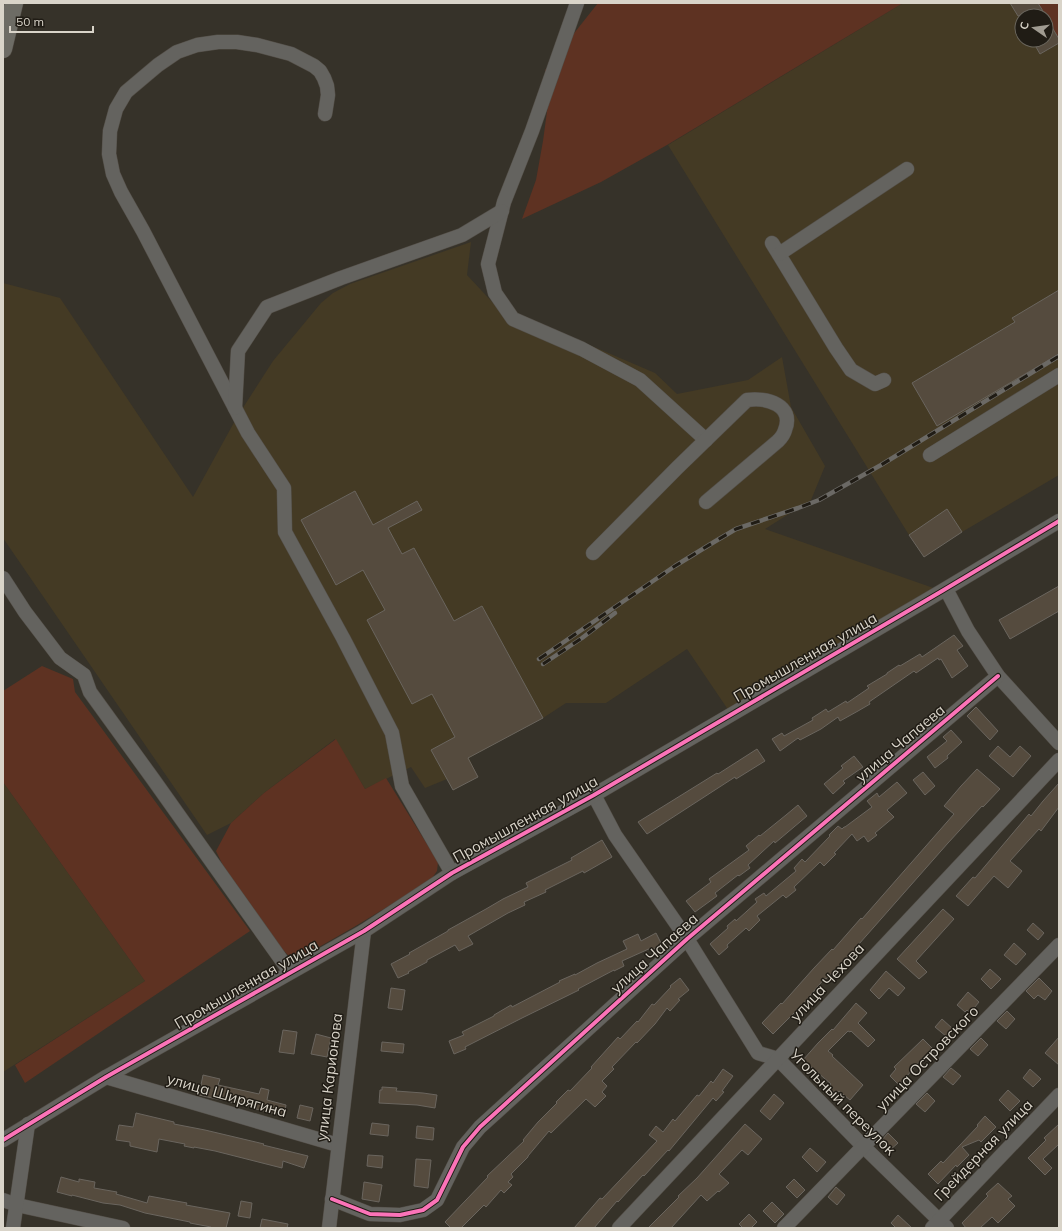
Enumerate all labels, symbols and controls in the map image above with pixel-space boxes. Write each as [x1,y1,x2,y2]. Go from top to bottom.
scale bar [10,8,93,34]
north arrow [1014,8,1054,48]
text: 50 m [16,14,44,29]
text: С [1017,20,1032,31]
street label: Промышленная улица [730,608,880,706]
street label: улица Чапаева [851,700,949,786]
street label: Промышленная улица [449,771,601,867]
street label: улица Чапаева [606,909,702,997]
street label: Промышленная улица [171,935,321,1033]
street label: улица Чехова [786,939,868,1025]
street label: улица Островского [872,1001,982,1115]
street label: улица Карионова [312,1012,346,1142]
street label: Угольный переулок [785,1044,901,1160]
street label: улица Ширягина [165,1069,289,1121]
street label: Грейдерная улица [930,1095,1036,1205]

